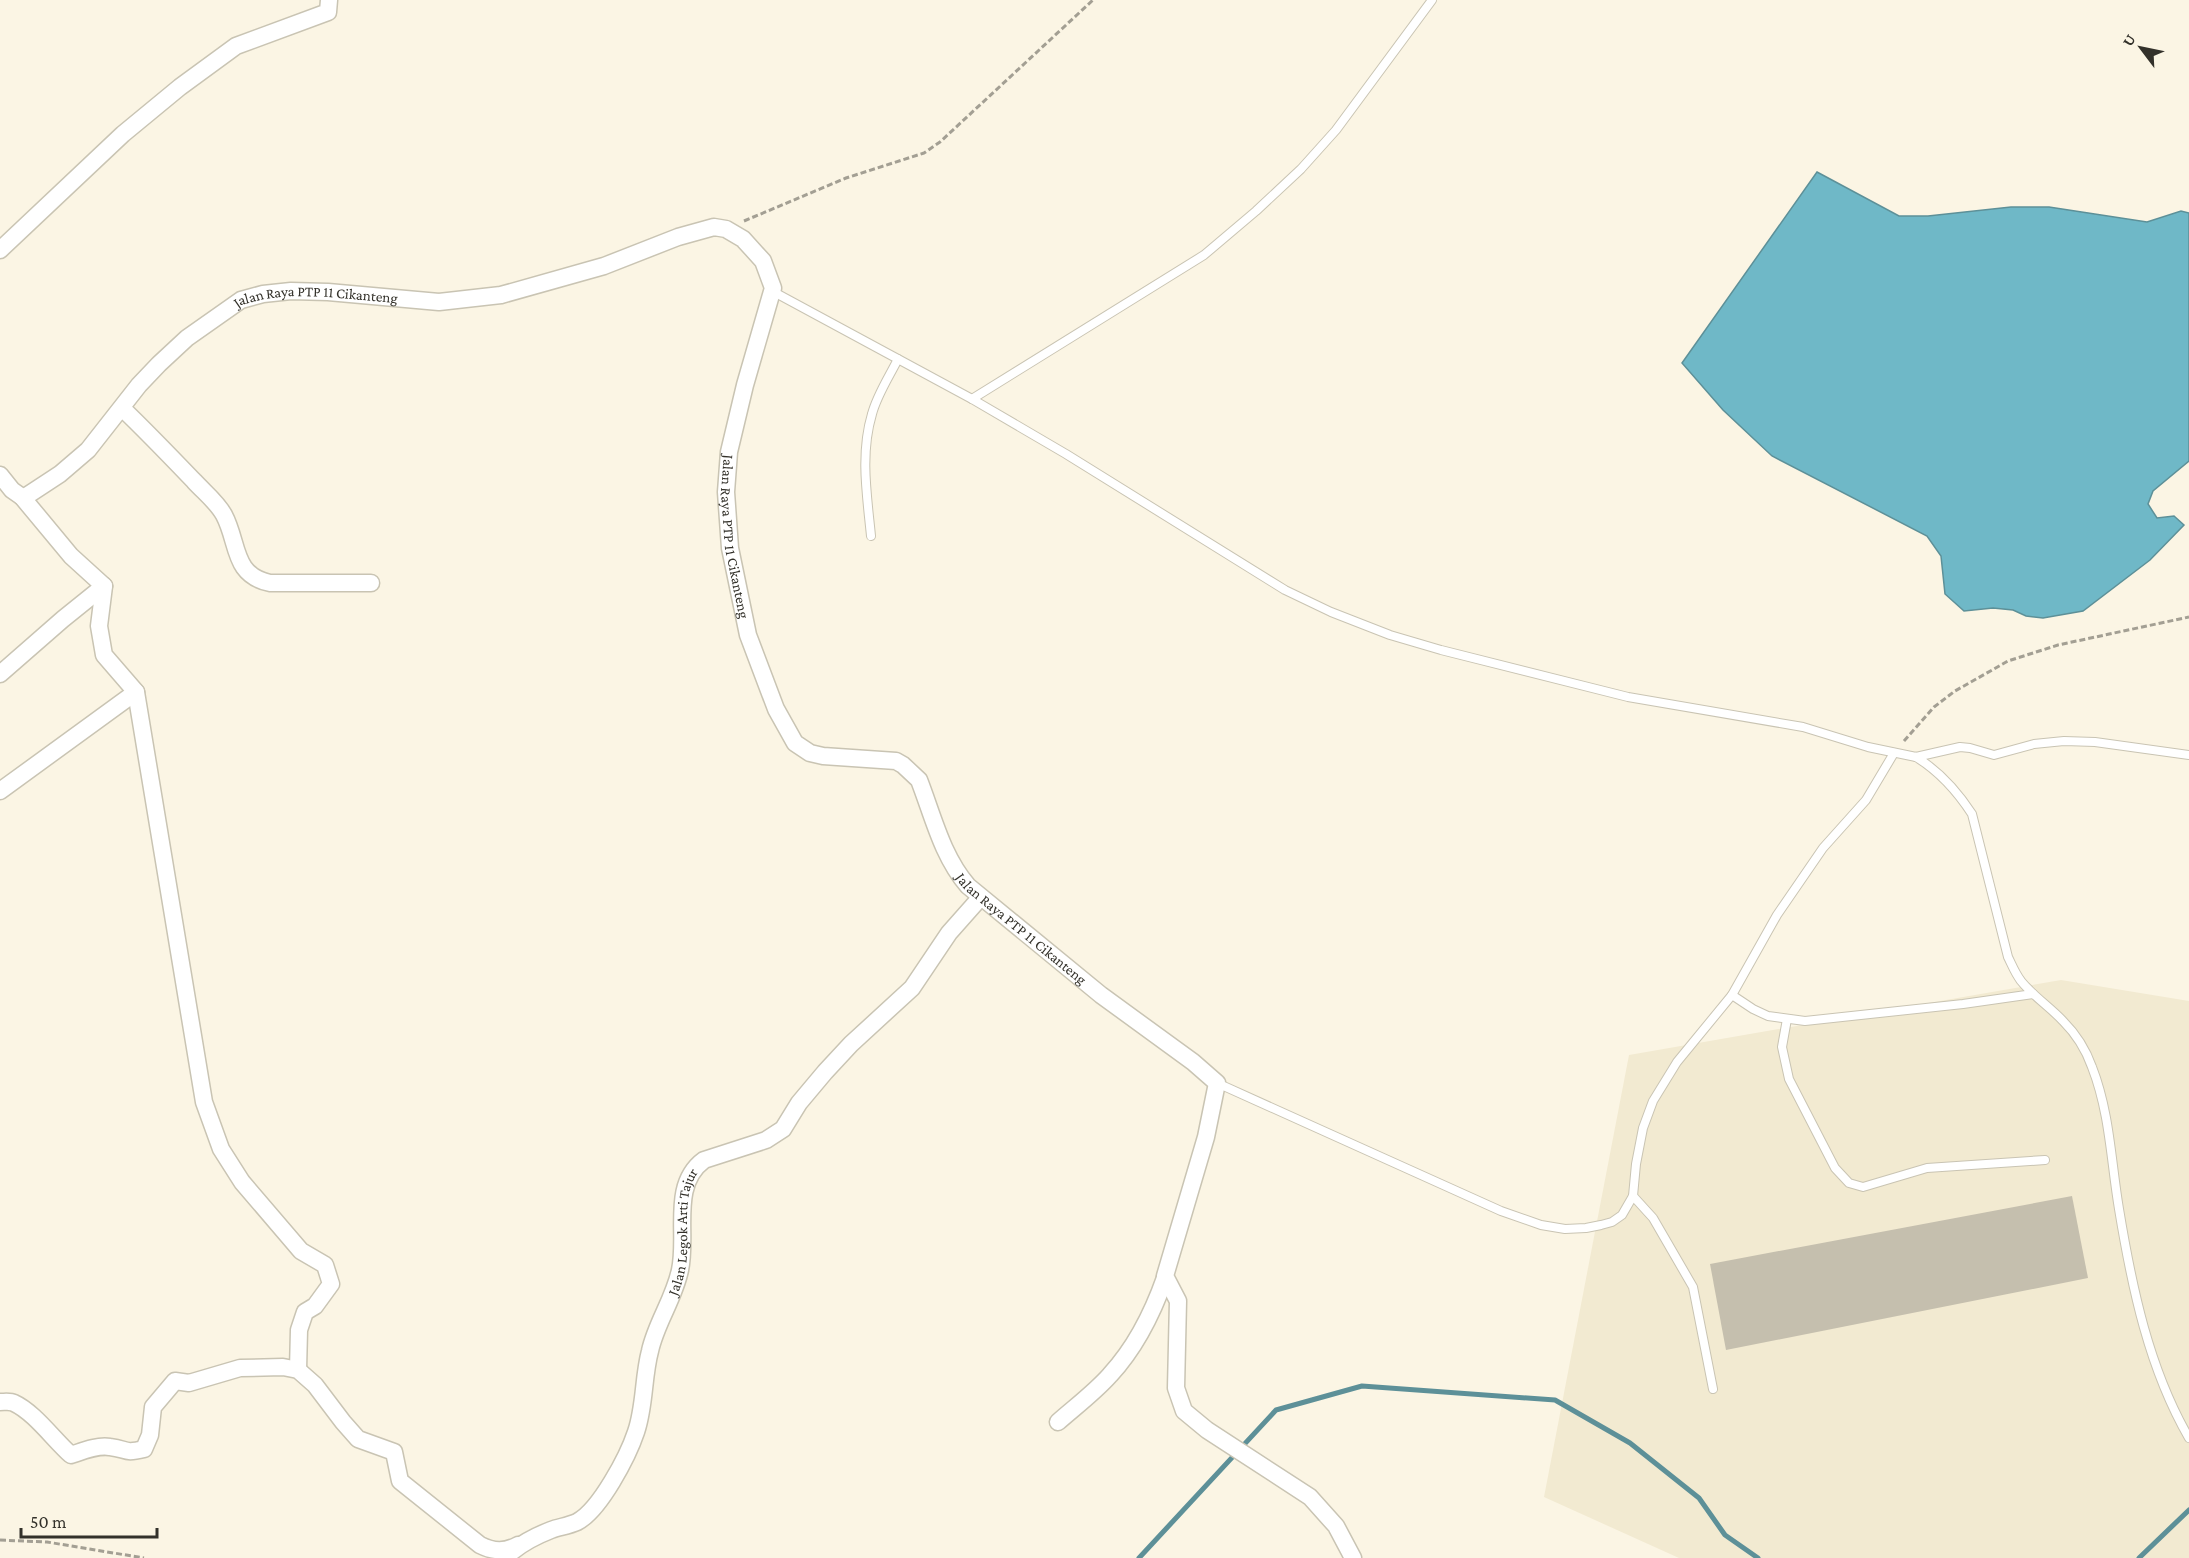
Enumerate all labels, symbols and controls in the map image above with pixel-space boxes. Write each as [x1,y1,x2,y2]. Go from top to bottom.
north arrow [2111,18,2171,78]
text: U [2119,31,2139,49]
street label: Jalan Raya PTP 11 Cikanteng [229,283,398,313]
street label: Jalan Raya PTP 11 Cikanteng [718,452,752,620]
street label: Jalan Raya PTP 11 Cikanteng [951,868,1090,989]
street label: Jalan Legok Arti Tajur [664,1164,701,1300]
scale bar [21,1501,158,1539]
text: 50 m [30,1512,67,1532]

